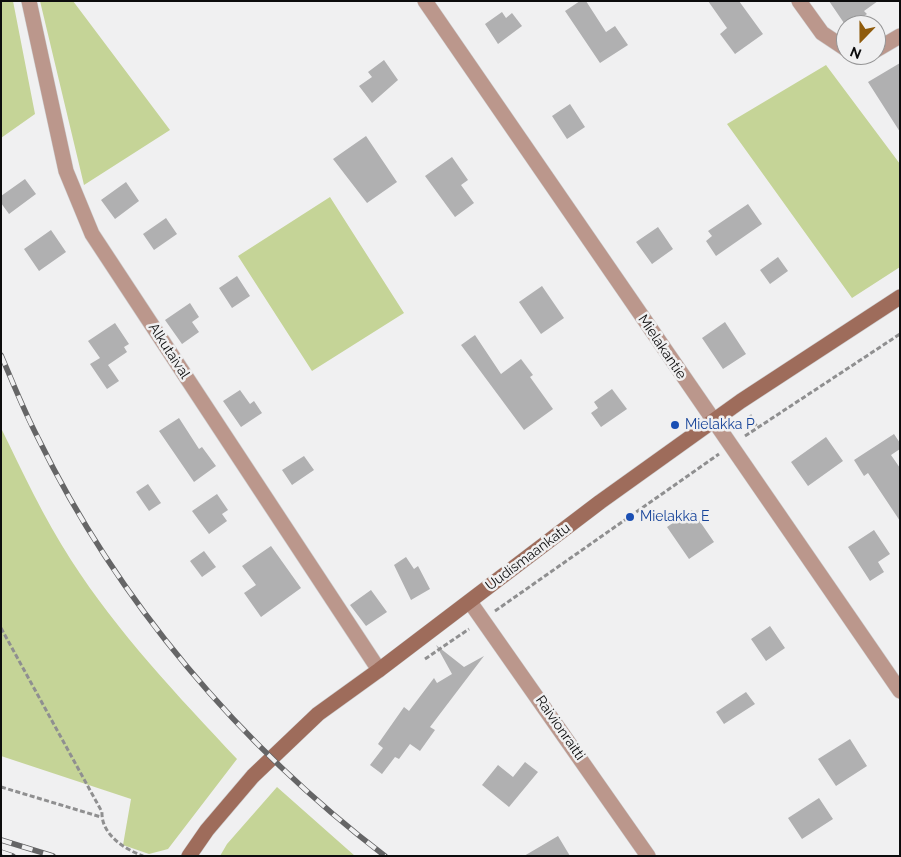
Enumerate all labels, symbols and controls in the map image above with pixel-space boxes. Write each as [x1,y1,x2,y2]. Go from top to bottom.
north arrow [836,15,886,65]
text: N [848,44,864,62]
street label: Mielakantie [634,312,690,382]
street label: Alkutaival [145,320,193,382]
place label: Mielakka P [685,417,755,433]
marker: Mielakka P [669,419,681,431]
place label: Mielakka E [640,509,710,525]
marker: Mielakka E [624,511,636,523]
street label: Uudismaankatu [482,520,574,594]
street label: Raivionraitti [532,693,588,763]

